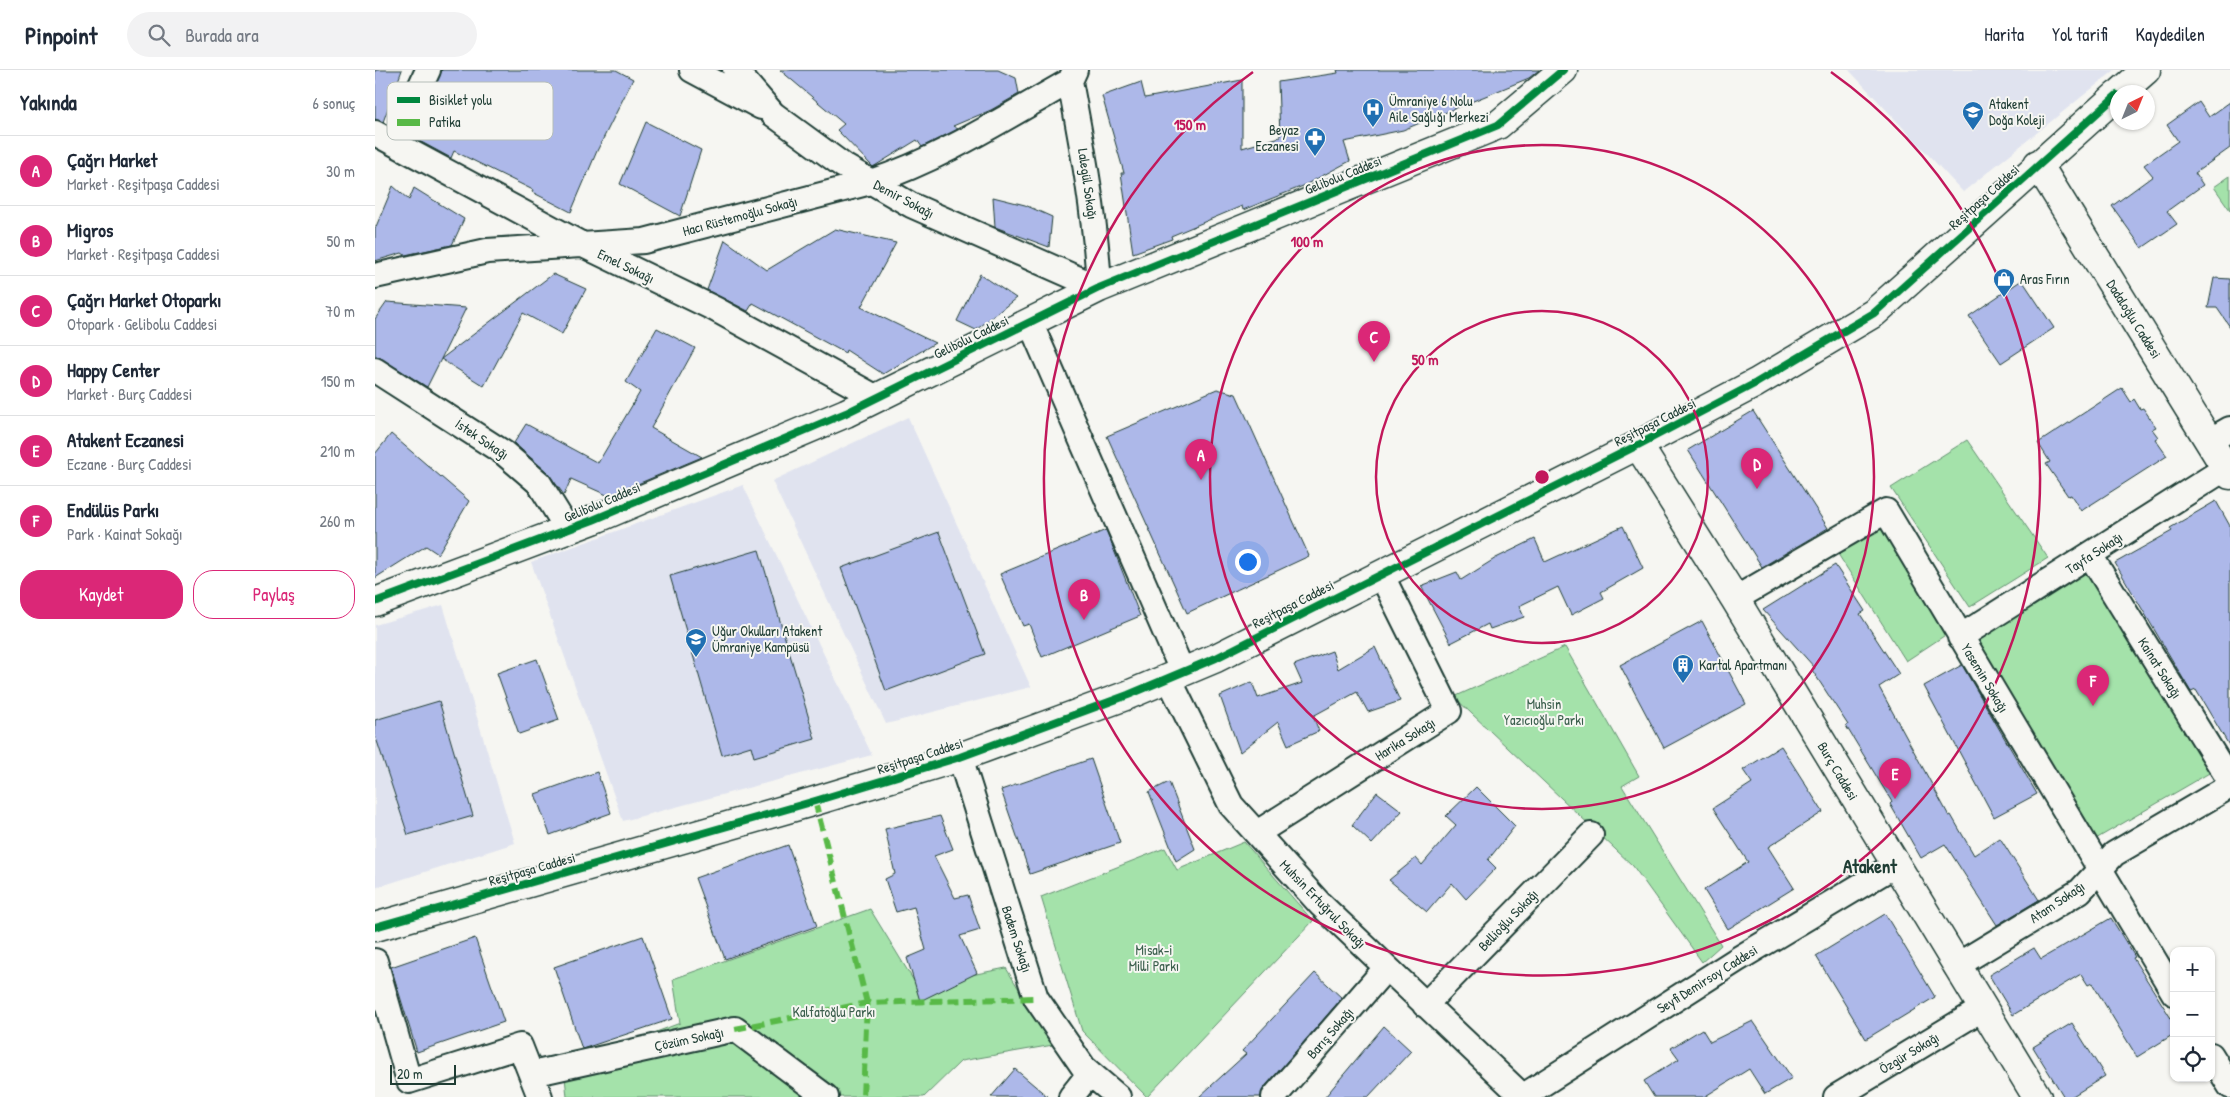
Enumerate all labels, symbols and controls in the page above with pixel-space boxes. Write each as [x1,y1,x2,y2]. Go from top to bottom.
search box [127,12,477,57]
text: Pinpoint [25,19,97,51]
icon: search [145,21,173,49]
text: Burada ara [185,22,259,48]
text: Harita [1984,22,2024,47]
text: Yol tarifi [2052,22,2108,47]
text: Kaydedilen [2136,22,2205,47]
legend [387,82,553,140]
north arrow [2110,85,2155,130]
text: Yakında [20,88,77,117]
text: Bisiklet yolu [429,90,492,110]
place label: Ümraniye 6 Nolu Aile Sağlığı Merkezi [1389,91,1489,127]
text: 6 sonuç [312,92,355,114]
place label: Atakent Doğa Koleji [1989,94,2045,130]
hospital icon: Ümraniye 6 Nolu Aile Sağlığı Merkezi [1361,97,1385,128]
school or university icon: Atakent Doğa Koleji [1961,100,1985,131]
text: Patika [429,112,461,131]
text: 150 m [1174,114,1206,135]
place label: Beyaz Eczanesi [1255,120,1299,155]
pharmacy icon: Beyaz Eczanesi [1303,126,1327,157]
text: Çağrı Market [67,147,157,173]
street label: Lalegül Sokağı [1073,147,1103,221]
street label: Gelibolu Caddesi [1302,151,1384,199]
text: A [32,160,40,182]
text: 30 m [326,160,355,182]
street label: Reşitpaşa Caddesi [1944,160,2024,234]
text: Market · Reşitpaşa Caddesi [67,173,220,195]
street label: Demir Sokağı [870,175,938,223]
street label: Hacı Rüstemoğlu Sokağı [680,191,800,241]
text: Migros [67,217,113,243]
text: B [32,230,40,252]
text: 50 m [327,230,355,252]
text: 100 m [1291,231,1323,252]
text: Market · Reşitpaşa Caddesi [67,243,220,265]
street label: Emel Sokağı [594,244,658,288]
shop icon: Aras Fırın [1992,267,2016,298]
place label: Aras Fırın [2020,269,2070,288]
street label: Dadaloğlu Caddesi [2102,276,2166,362]
text: Çağrı Market Otoparkı [67,287,221,313]
text: C [32,300,40,322]
text: 70 m [325,300,355,322]
street label: Gelibolu Caddesi [930,310,1011,363]
text: Otopark · Gelibolu Caddesi [67,313,217,335]
pin: C [1358,321,1390,362]
text: 50 m [1412,349,1438,370]
text: Happy Center [67,357,160,383]
text: D [32,370,40,392]
text: 150 m [321,370,355,392]
text: Market · Burç Caddesi [67,383,192,405]
street label: Reşitpaşa Caddesi [1611,393,1699,451]
street label: İstek Sokağı [451,414,513,464]
text: Atakent Eczanesi [67,427,184,453]
pin: A [1185,439,1217,480]
text: E [32,440,40,462]
text: 210 m [320,440,355,462]
pin: D [1741,448,1773,489]
text: Eczane · Burç Caddesi [67,453,192,475]
centre of rings [1533,468,1551,486]
street label: Gelibolu Caddesi [561,477,643,526]
text: Endülüs Parkı [67,497,159,523]
text: F [33,510,39,532]
text: 260 m [319,510,355,532]
text: Park · Kainat Sokağı [67,523,183,545]
street label: Tayfa Sokağı [2062,527,2126,579]
your location [1235,549,1261,575]
button: Kaydet [20,570,183,619]
button: Paylaş [193,570,355,619]
street label: Reşitpaşa Caddesi [1249,575,1337,633]
pin: B [1068,579,1100,620]
place label: Uğur Okulları Atakent Ümraniye Kampüsü [712,621,822,657]
school or university icon: Uğur Okulları Atakent Ümraniye Kampüsü [684,627,708,658]
street label: Kainat Sokağı [2133,634,2187,702]
street label: Yasemin Sokağı [1956,640,2014,716]
building icon: Kartal Apartmanı [1671,653,1695,684]
place label: Kartal Apartmanı [1699,655,1787,675]
pin: F [2077,665,2109,706]
park label: Muhsin Yazıcıoğlu Parkı [1504,694,1584,730]
street label: Harika Sokağı [1371,713,1439,765]
street label: Reşitpaşa Caddesi [875,733,965,779]
street label: Burç Caddesi [1814,738,1863,803]
pin: E [1879,758,1911,799]
street label: Reşitpaşa Caddesi [486,847,578,891]
district label: Atakent [1843,853,1898,879]
street label: Muhsin Ertuğrul Sokağı [1275,855,1371,953]
street label: Atam Sokağı [2025,876,2089,928]
street label: Bellioğlu Sokağı [1473,885,1543,955]
street label: Badem Sokağı [997,903,1037,975]
park label: Misak-i Milli Parkı [1129,940,1179,975]
street label: Seyfi Demirsoy Caddesi [1653,940,1761,1018]
map controls [2170,947,2215,1082]
button: + [2170,947,2215,992]
button: − [2170,992,2215,1037]
park label: Kalfatoğlu Parkı [793,1002,875,1022]
street label: Barış Sokağı [1302,1003,1358,1063]
street label: Çözüm Sokağı [652,1022,726,1056]
street label: Özgür Sokağı [1875,1027,1943,1079]
button: locate [2170,1037,2215,1082]
scale bar [390,1062,456,1085]
text: 20 m [397,1064,423,1083]

